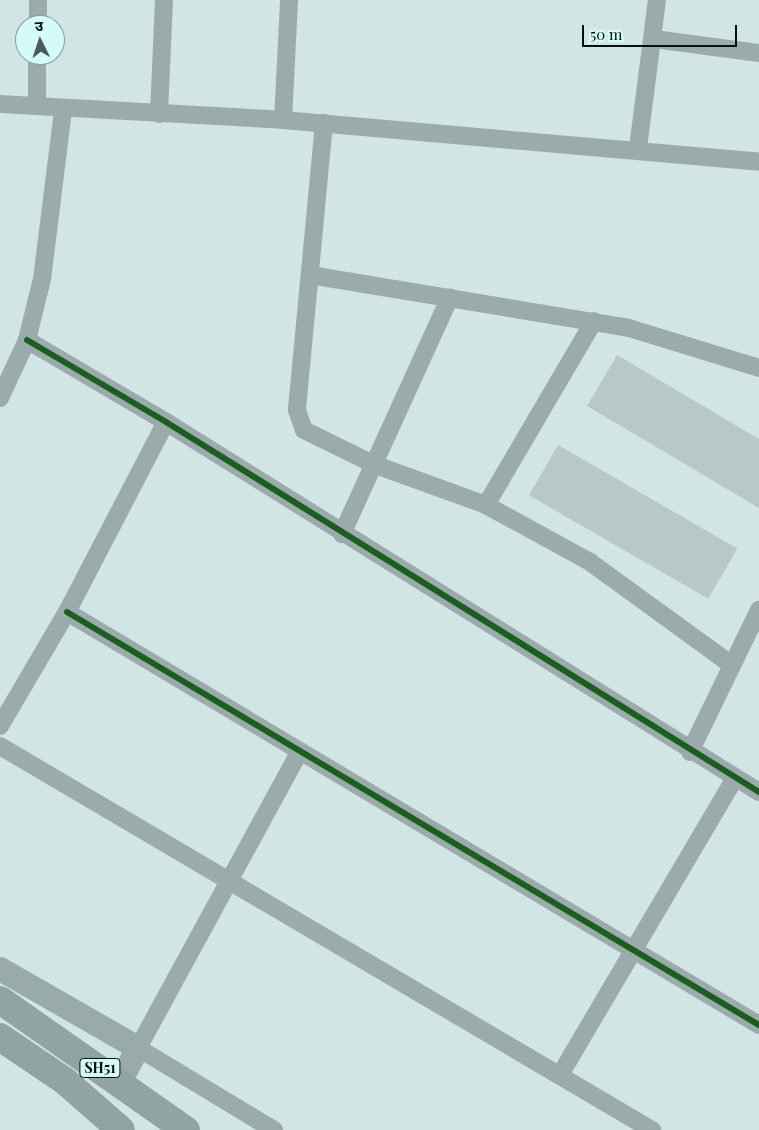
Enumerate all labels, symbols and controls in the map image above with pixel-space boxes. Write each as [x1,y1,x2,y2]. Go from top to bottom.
north arrow [15,15,65,65]
scale bar [584,15,739,47]
text: उ [34,16,44,35]
text: 50 m [590,24,622,44]
road number: SH51 [79,1056,121,1080]

